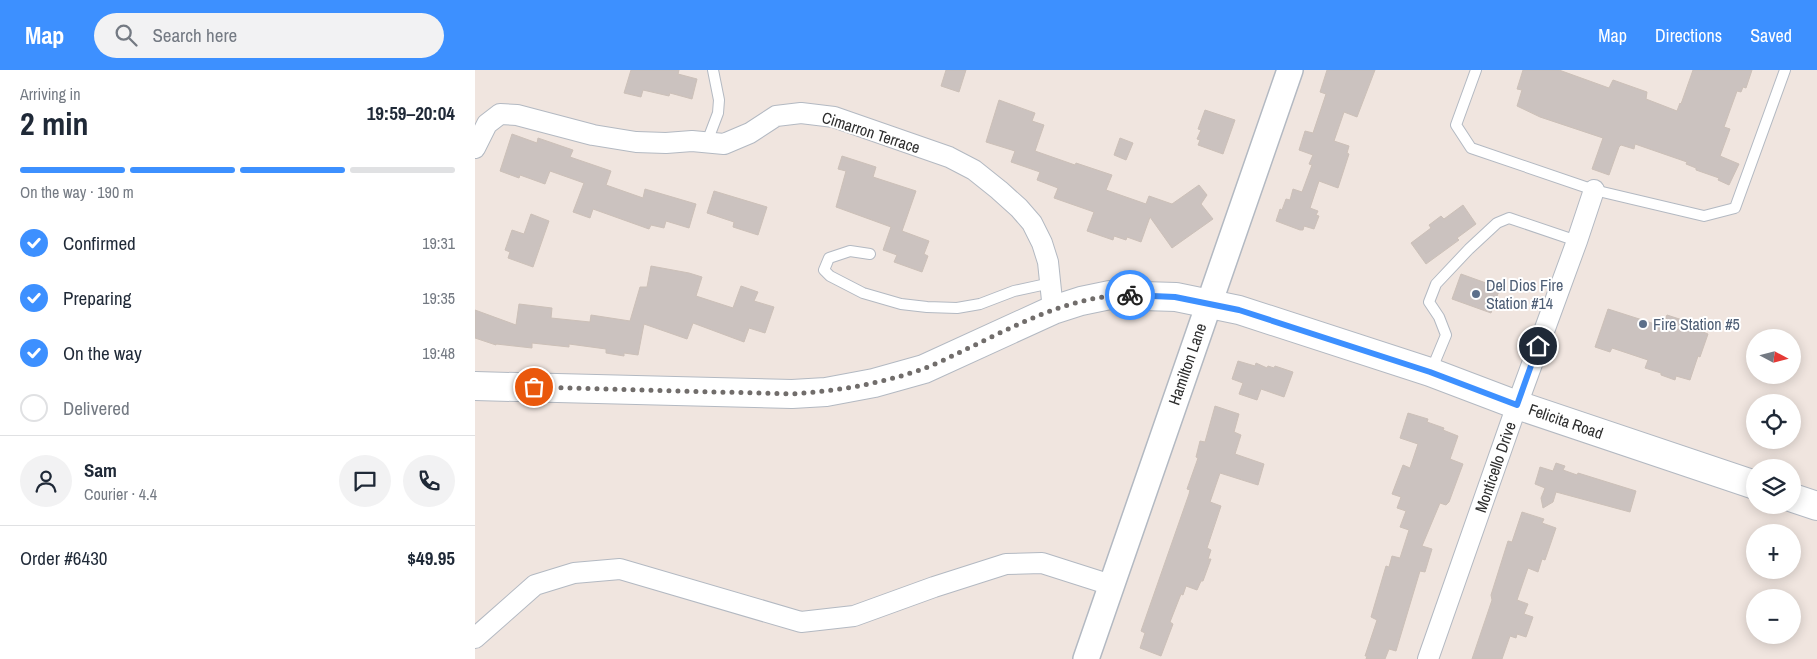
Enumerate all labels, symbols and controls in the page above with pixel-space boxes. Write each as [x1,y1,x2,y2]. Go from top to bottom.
search box [94,13,444,58]
text: Map [25,19,64,51]
icon: search [112,21,140,49]
text: Search here [152,22,237,48]
text: Map [1598,23,1627,48]
text: Directions [1655,23,1722,48]
text: Saved [1750,23,1792,48]
text: Arriving in [20,83,81,105]
text: 19:59–20:04 [367,100,455,126]
text: 2 min [20,102,89,145]
street label: Cimarron Terrace [819,106,923,158]
text: On the way · 190 m [20,181,134,203]
icon: check [20,229,48,257]
text: Confirmed [63,230,136,256]
text: 19:31 [422,232,455,254]
courier [1105,270,1155,320]
place label: Del Dios Fire Station #14 [1486,274,1563,314]
icon: bike [1116,281,1144,309]
icon: check [20,284,48,312]
text: Preparing [63,285,131,311]
text: 19:35 [422,287,455,309]
marker: Del Dios Fire Station #14 [1470,288,1482,300]
place label: Fire Station #5 [1653,313,1740,335]
marker: Fire Station #5 [1637,318,1649,330]
street label: Hamilton Lane [1163,320,1211,408]
pin [1517,325,1559,367]
north arrow [1746,329,1801,384]
map controls [1746,329,1801,644]
icon: home [1524,332,1552,360]
icon: check [20,339,48,367]
text: On the way [63,340,142,366]
text: 19:48 [422,342,455,364]
pin [513,366,555,408]
icon: bag [520,373,548,401]
button: locate [1746,394,1801,449]
text: Delivered [63,395,130,421]
street label: Felicita Road [1526,398,1606,444]
street label: Monticello Drive [1469,419,1521,515]
button: person [20,455,72,507]
button: chat [339,455,391,507]
button: phone [403,455,455,507]
text: Sam [84,457,117,483]
button: layers [1746,459,1801,514]
text: Courier · 4.4 [84,483,157,505]
button: + [1746,524,1801,579]
text: Order #6430 [20,545,107,571]
text: $49.95 [407,545,455,571]
button: − [1746,589,1801,644]

